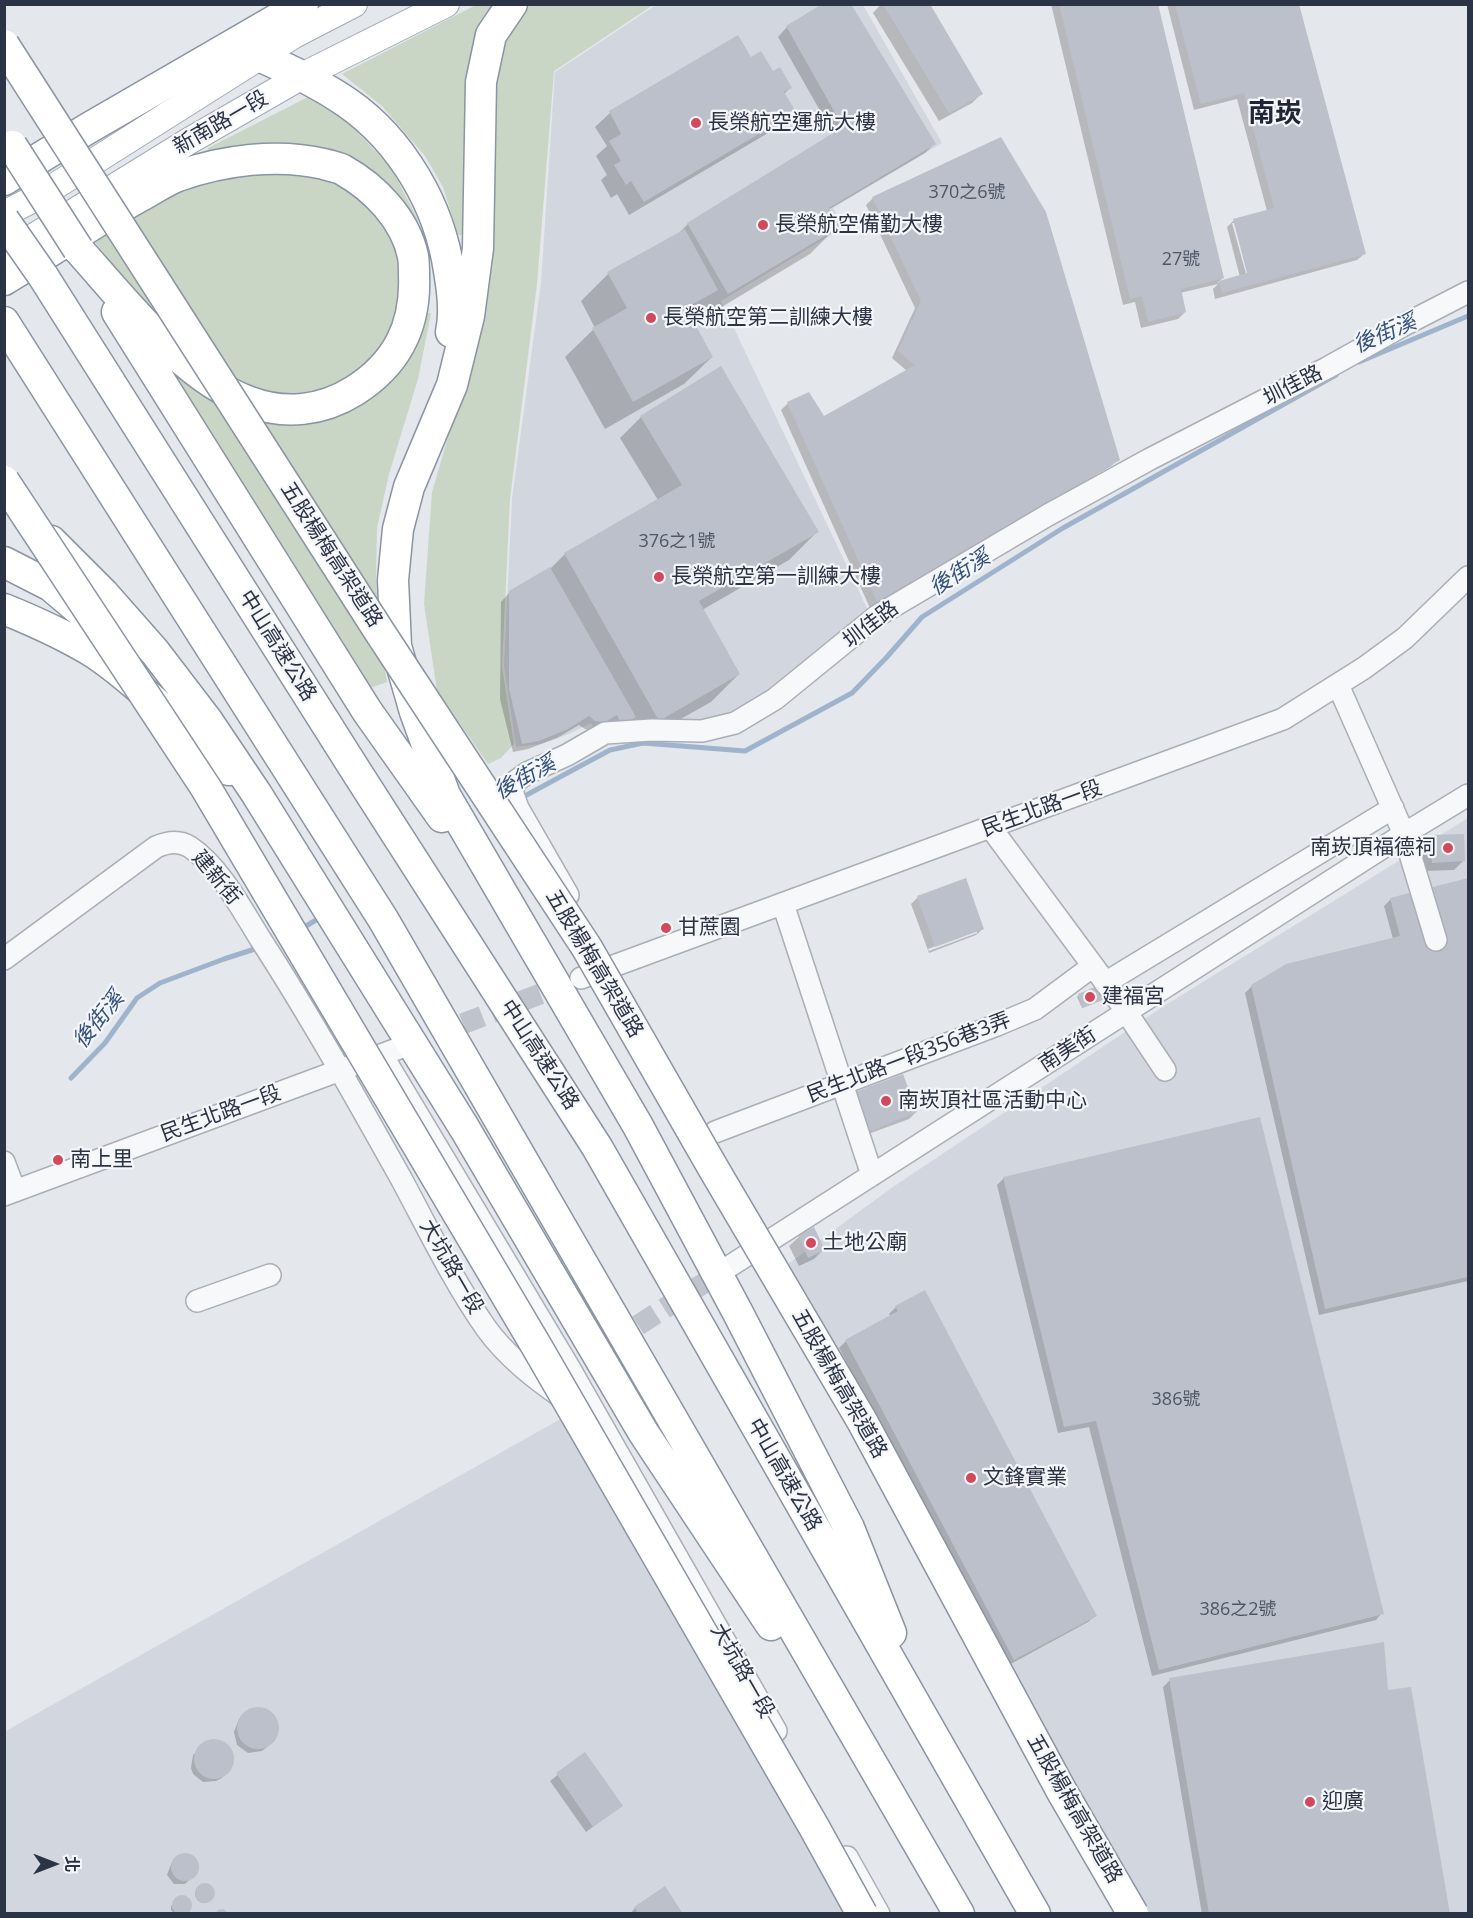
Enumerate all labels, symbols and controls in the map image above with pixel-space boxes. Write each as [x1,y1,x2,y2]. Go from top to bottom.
street label: 新南路一段 [169,86,273,160]
district label: 南崁 [1248,98,1302,130]
place label: 長榮航空運航大樓 [708,110,876,136]
marker: 長榮航空運航大樓 [689,116,703,130]
house number: 370之6號 [928,182,1006,204]
place label: 長榮航空備勤大樓 [775,212,943,238]
marker: 長榮航空備勤大樓 [756,218,770,232]
house number: 27號 [1162,249,1200,271]
place label: 長榮航空第二訓練大樓 [663,305,873,331]
water label: 後街溪 [1349,309,1421,359]
marker: 長榮航空第二訓練大樓 [644,311,658,325]
street label: 圳佳路 [1259,360,1327,412]
street label: 五股楊梅高架道路 [275,478,387,632]
house number: 376之1號 [638,531,716,553]
water label: 後街溪 [925,544,995,602]
place label: 長榮航空第一訓練大樓 [671,564,881,590]
marker: 長榮航空第一訓練大樓 [652,570,666,584]
street label: 中山高速公路 [233,586,321,706]
street label: 圳佳路 [838,596,904,654]
water label: 後街溪 [490,750,560,806]
street label: 民生北路一段 [978,776,1106,842]
place label: 南崁頂福德祠 [1310,835,1436,861]
marker: 南崁頂福德祠 [1441,841,1455,855]
street label: 建新街 [186,846,246,910]
street label: 五股楊梅高架道路 [540,886,648,1042]
place label: 甘蔗園 [678,915,741,941]
marker: 甘蔗園 [659,921,673,935]
place label: 建福宮 [1102,984,1165,1010]
water label: 後街溪 [68,986,130,1054]
marker: 建福宮 [1083,990,1097,1004]
street label: 中山高速公路 [494,995,584,1115]
street label: 民生北路一段356巷3弄 [804,1008,1014,1108]
street label: 南美街 [1035,1022,1101,1078]
street label: 民生北路一段 [157,1081,285,1147]
place label: 南崁頂社區活動中心 [898,1088,1087,1114]
marker: 南崁頂社區活動中心 [879,1094,893,1108]
place label: 南上里 [70,1147,133,1173]
marker: 南上里 [51,1153,65,1167]
street label: 大坑路一段 [414,1215,488,1319]
place label: 土地公廟 [823,1230,907,1256]
marker: 土地公廟 [804,1236,818,1250]
street label: 五股楊梅高架道路 [786,1305,892,1463]
house number: 386號 [1152,1389,1200,1411]
street label: 中山高速公路 [742,1414,826,1536]
place label: 文鋒實業 [983,1465,1067,1491]
marker: 文鋒實業 [964,1471,978,1485]
house number: 386之2號 [1199,1599,1277,1621]
street label: 大坑路一段 [705,1619,779,1723]
street label: 五股楊梅高架道路 [1021,1730,1127,1888]
place label: 迎廣 [1322,1789,1364,1815]
marker: 迎廣 [1303,1795,1317,1809]
north arrow [24,1834,84,1894]
text: 北 [61,1856,83,1872]

